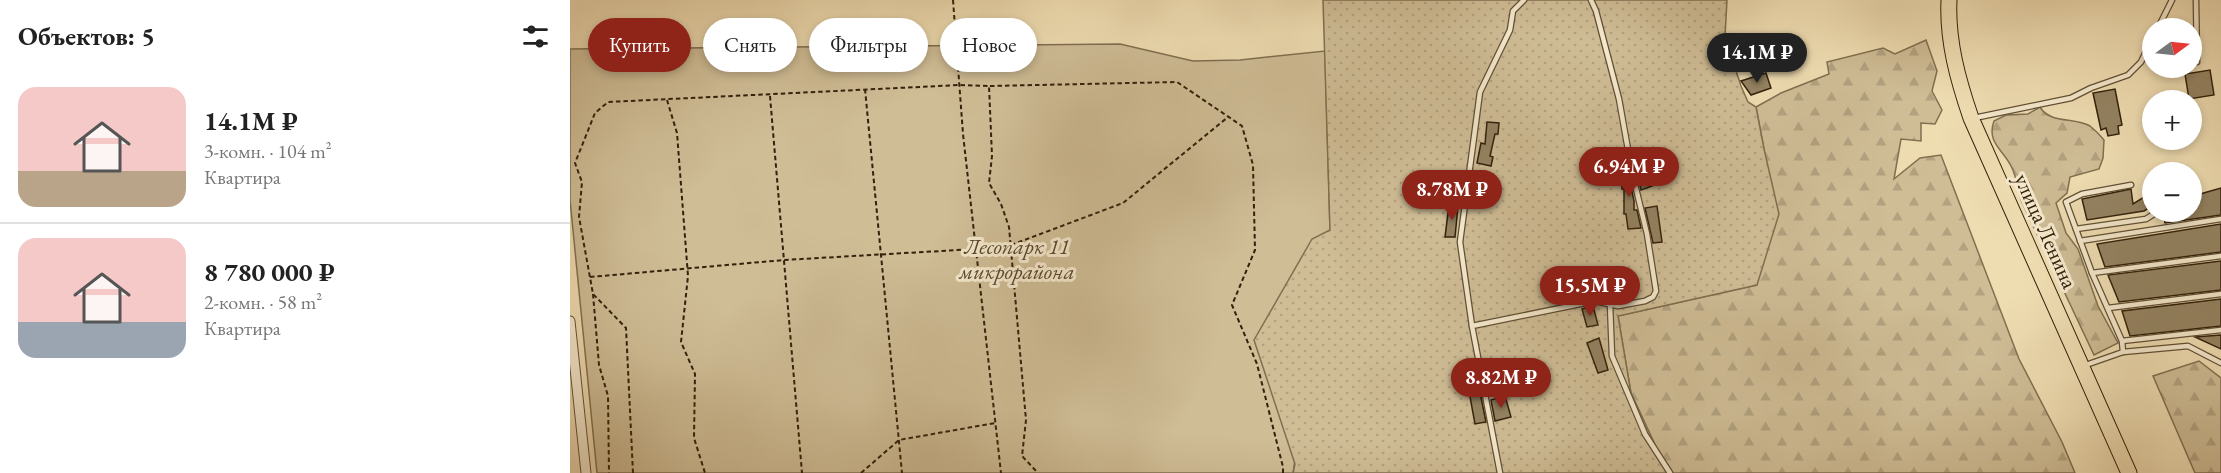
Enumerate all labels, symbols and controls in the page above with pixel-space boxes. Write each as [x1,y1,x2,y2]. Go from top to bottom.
chip: Купить [588,18,691,72]
chip: Снять [703,18,797,72]
chip: Фильтры [809,18,928,72]
chip: Новое [940,18,1037,72]
north arrow [2142,18,2202,78]
map controls [2142,18,2202,222]
text: Объектов: 5 [18,19,155,53]
icon: filters [519,20,552,53]
pin: 14.1M ₽ [1702,33,1812,84]
text: 14.1M ₽ [1721,39,1793,65]
button: + [2142,90,2202,150]
text: 14.1M ₽ [204,104,298,138]
icon: home [66,111,138,183]
text: 3-комн. · 104 m² [204,138,332,164]
pin: 6.94M ₽ [1574,147,1684,198]
text: 6.94M ₽ [1593,153,1665,179]
button: − [2142,162,2202,222]
text: Квартира [204,164,281,190]
street label: улица Ленина [2008,169,2084,293]
pin: 8.78M ₽ [1397,170,1507,221]
text: 8.78M ₽ [1416,176,1488,202]
park label: Лесопарк 11 микрорайона [958,232,1075,286]
text: 8 780 000 ₽ [204,255,335,289]
icon: home [66,262,138,334]
pin: 15.5M ₽ [1535,266,1645,317]
text: 15.5M ₽ [1554,272,1626,298]
text: 2-комн. · 58 m² [204,289,322,315]
text: Квартира [204,315,281,341]
pin: 8.82M ₽ [1446,358,1556,409]
text: 8.82M ₽ [1465,364,1537,390]

